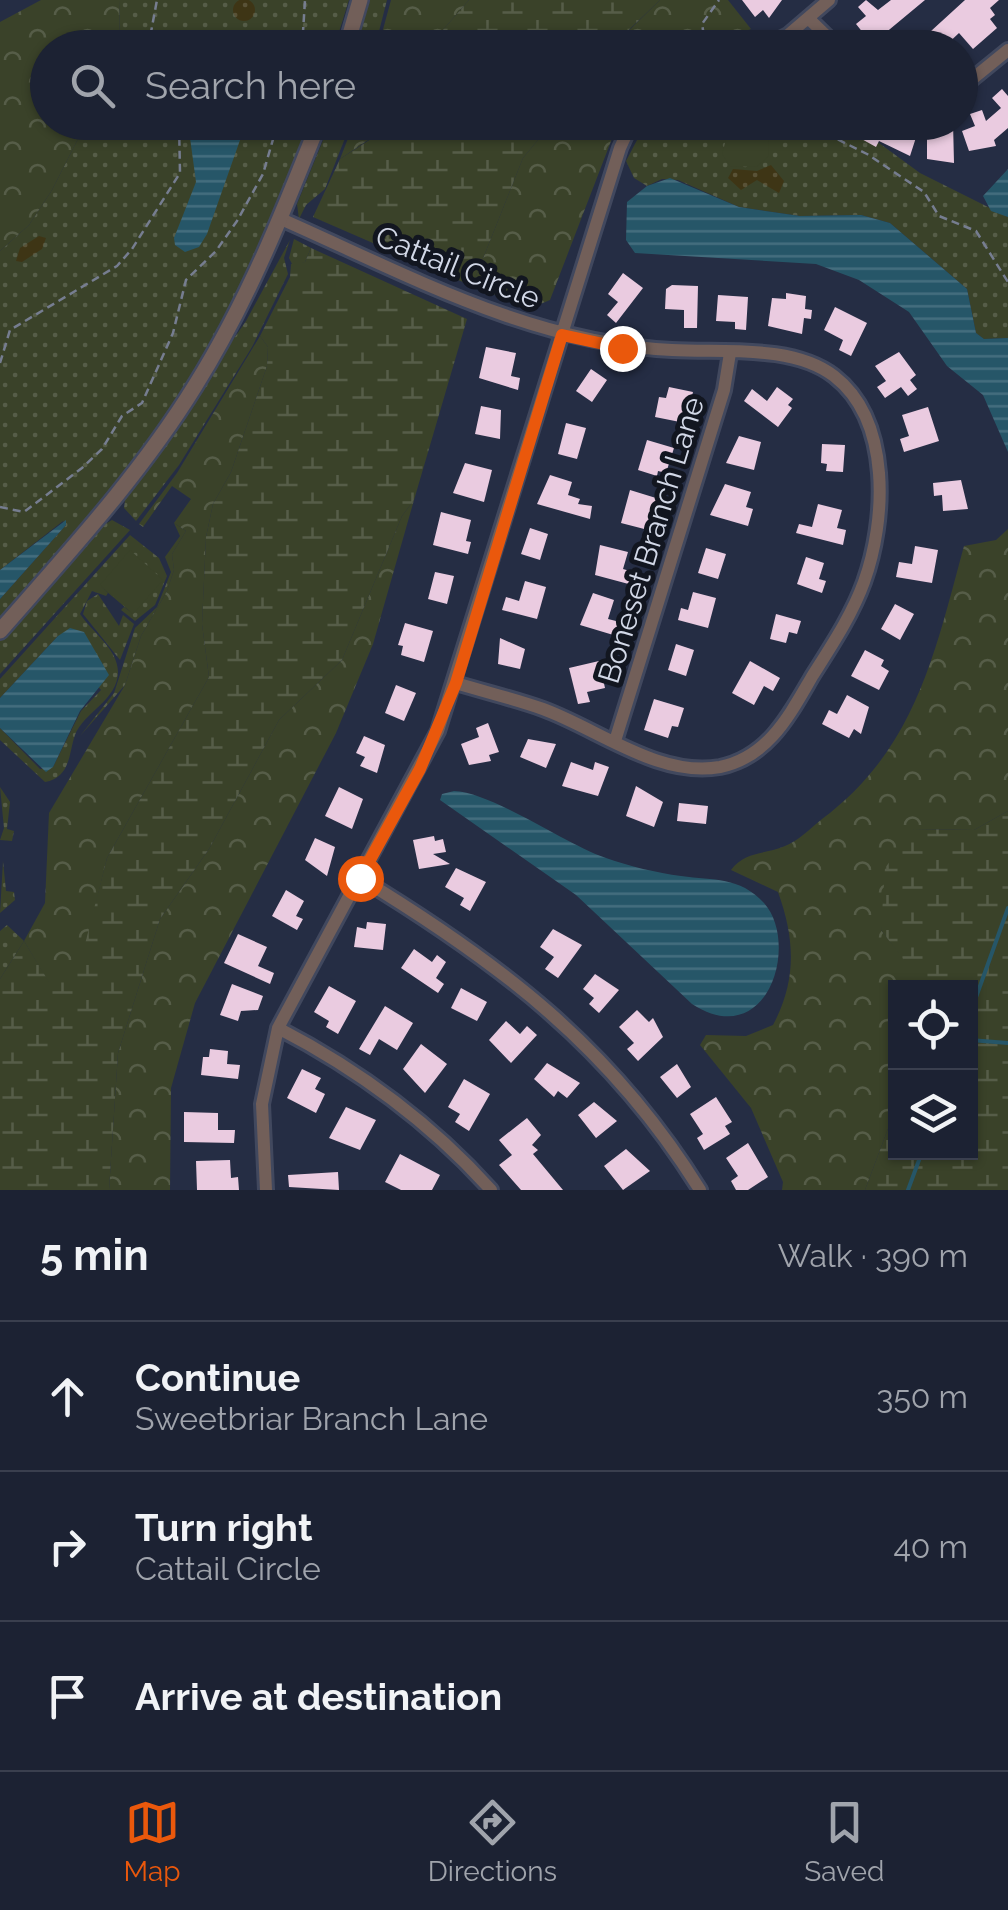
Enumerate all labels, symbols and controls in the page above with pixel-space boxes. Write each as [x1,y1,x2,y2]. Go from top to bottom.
search box [30,30,978,140]
icon: search [65,58,120,113]
text: Search here [145,63,356,108]
street label: Cattail Circle [371,218,545,316]
route end [600,326,646,372]
street label: Boneset Branch Lane [591,393,711,687]
route start [338,856,384,902]
map controls [888,980,978,1160]
button: locate [888,980,978,1070]
button: layers [888,1070,978,1160]
text: 5 min [40,1231,149,1280]
text: Walk · 390 m [778,1237,968,1274]
text: Continue [135,1355,300,1400]
icon: ahead [40,1369,95,1424]
text: 350 m [876,1378,968,1415]
text: Sweetbriar Branch Lane [135,1400,488,1437]
text: Turn right [135,1505,312,1550]
icon: right [40,1519,95,1574]
text: 40 m [893,1528,968,1565]
text: Cattail Circle [135,1550,321,1587]
icon: arrive [40,1669,95,1724]
text: Arrive at destination [135,1674,502,1719]
tab: Map [124,1795,181,1888]
tab: Directions [428,1795,557,1888]
tab: Saved [804,1795,884,1888]

